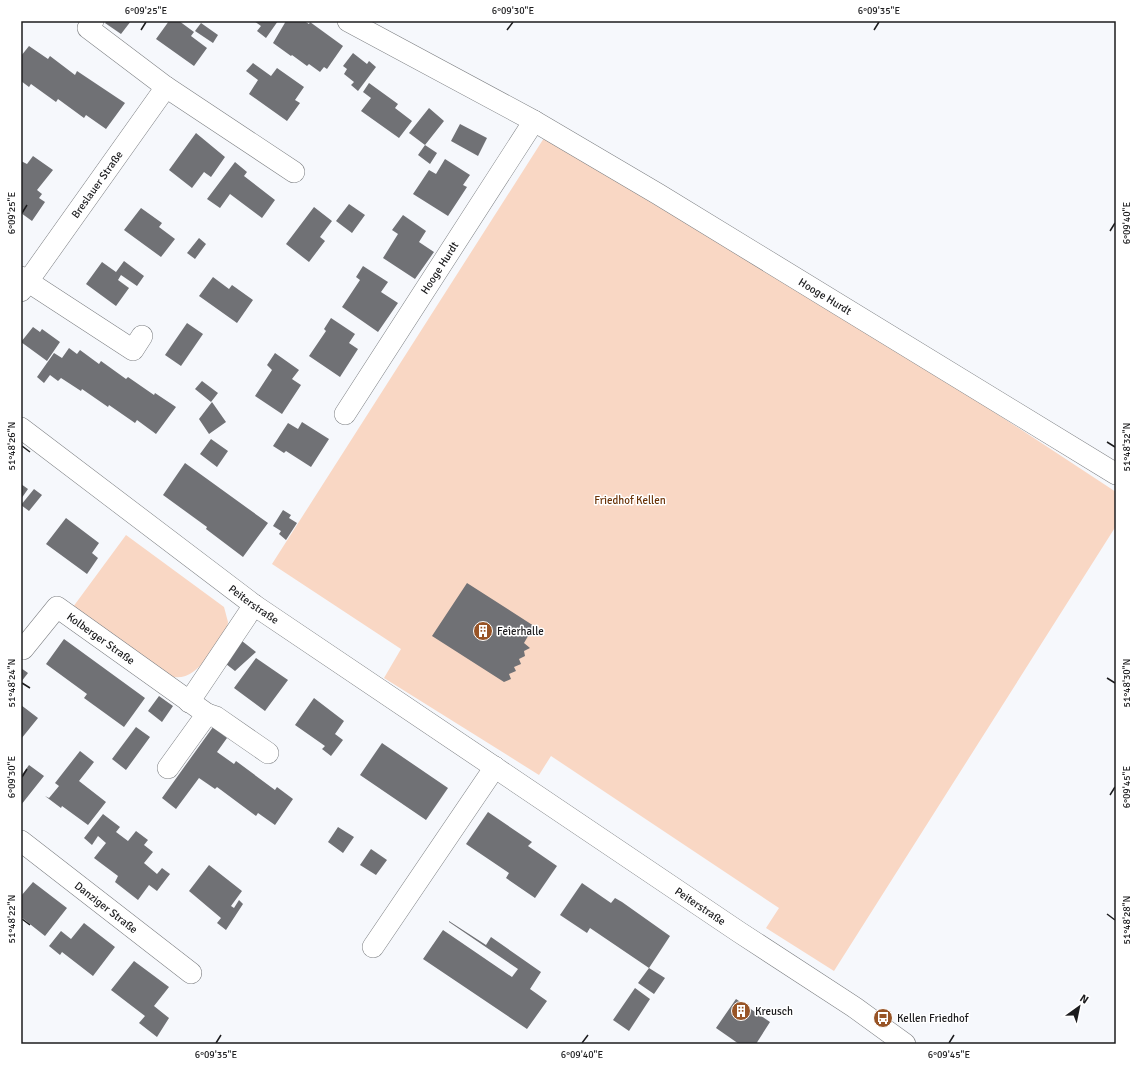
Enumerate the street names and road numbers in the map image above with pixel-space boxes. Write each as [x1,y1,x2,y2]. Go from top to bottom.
street label: Breslauer Straße [69,148,125,220]
street label: Hooge Hurdt [418,239,461,296]
street label: Hooge Hurdt [796,275,854,317]
street label: Peiterstraße [226,582,281,626]
street label: Kolberger Straße [64,610,137,667]
street label: Danziger Straße [72,879,140,936]
street label: Peiterstraße [673,884,728,928]

